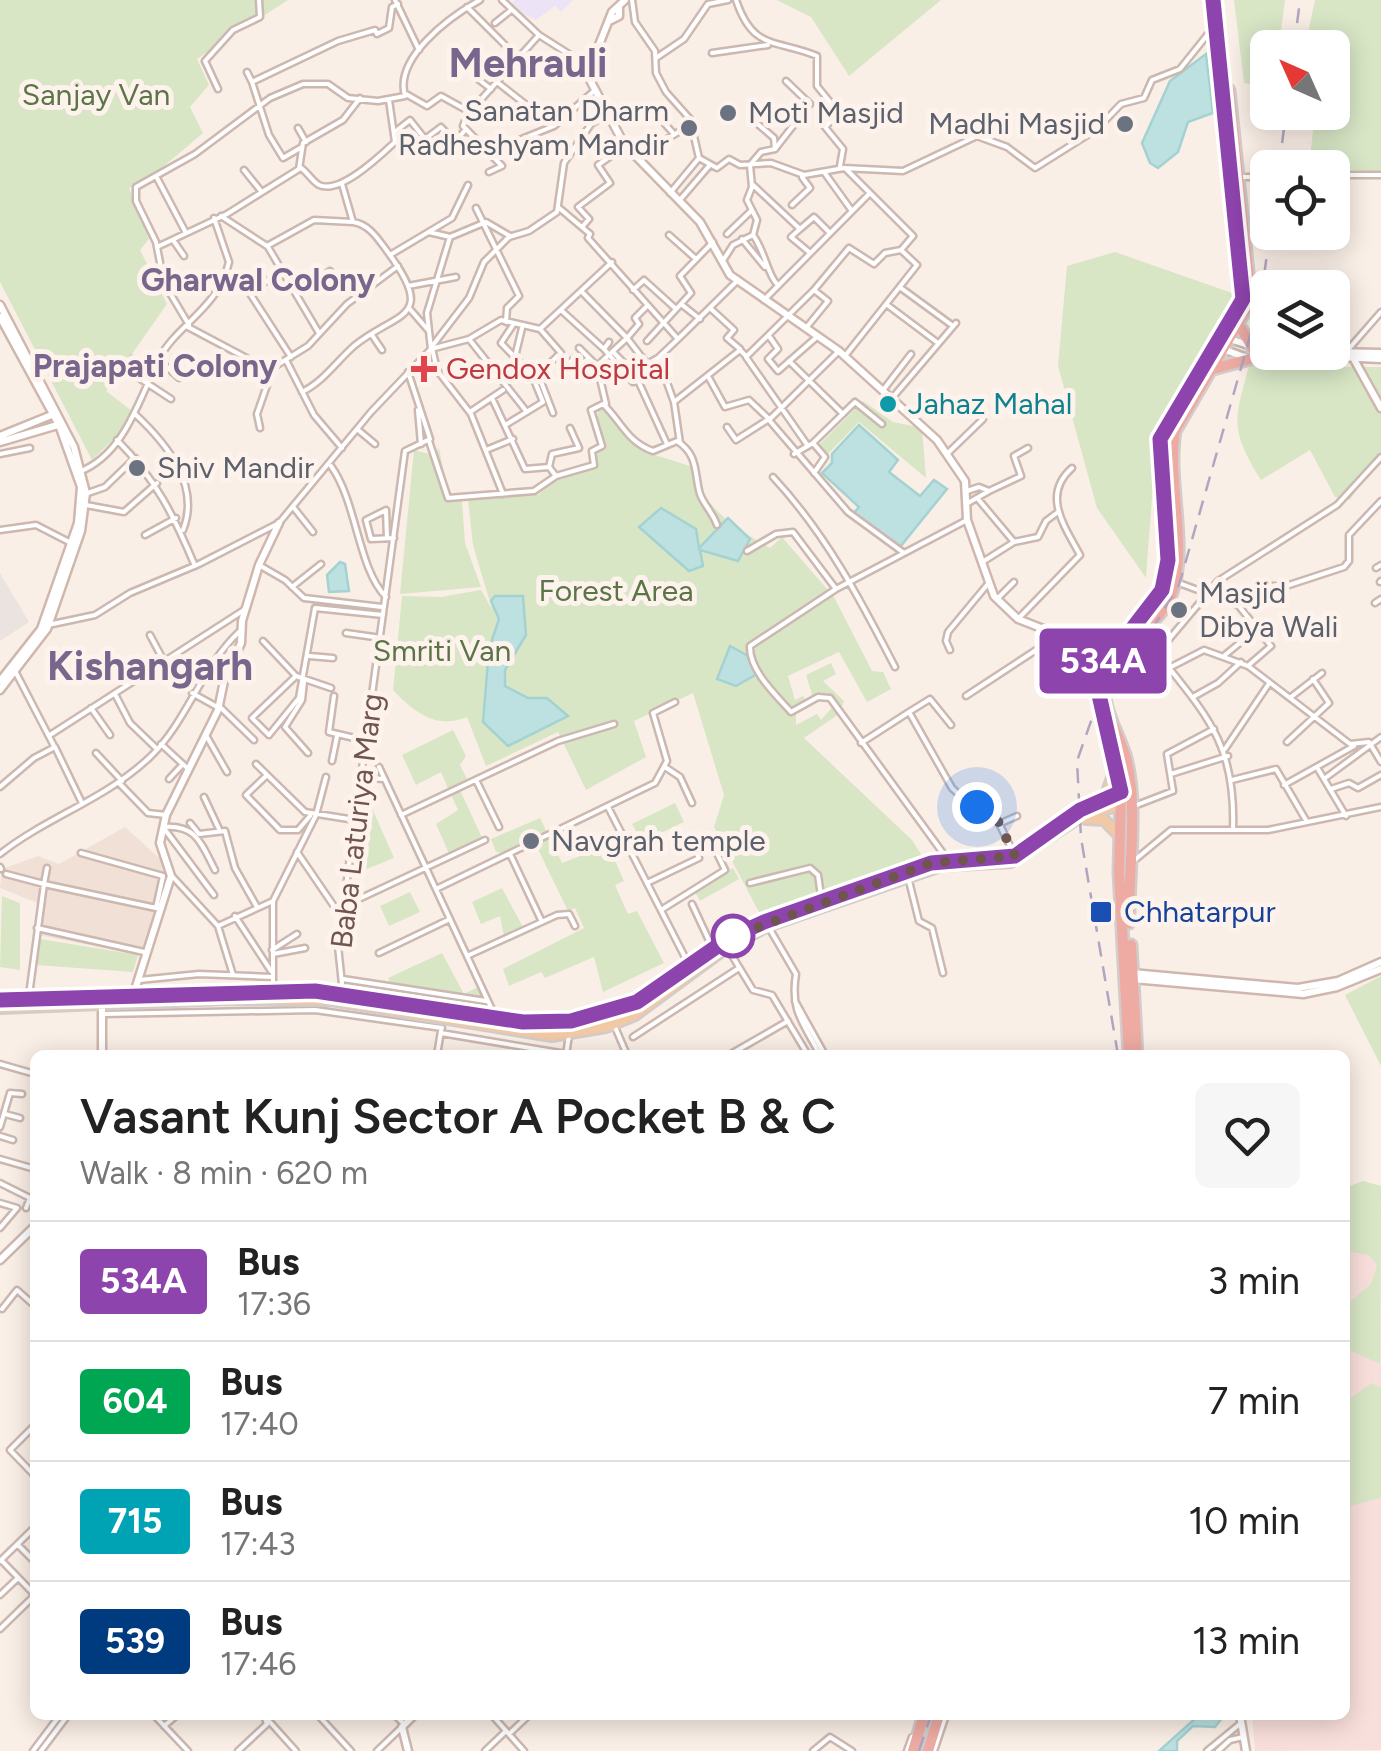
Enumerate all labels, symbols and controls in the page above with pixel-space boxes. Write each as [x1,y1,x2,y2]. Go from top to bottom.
north arrow [1250,30,1350,130]
map controls [1250,30,1350,370]
district label: Mehrauli [449,39,607,87]
park label: Sanjay Van [22,76,170,113]
place label: Sanatan Dharm Radheshyam Mandir [398,92,669,163]
place label: Moti Masjid [748,94,904,131]
marker: Moti Masjid [717,102,739,124]
place label: Madhi Masjid [928,105,1105,142]
marker: Madhi Masjid [1114,113,1136,135]
marker: Sanatan Dharm Radheshyam Mandir [678,117,700,139]
button: locate [1250,150,1350,250]
district label: Gharwal Colony [141,261,376,299]
button: layers [1250,270,1350,370]
district label: Prajapati Colony [33,347,278,385]
place label: Gendox Hospital [446,350,670,387]
marker: Gendox Hospital [411,356,437,382]
place label: Jahaz Mahal [908,385,1072,422]
marker: Jahaz Mahal [877,393,899,415]
place label: Shiv Mandir [157,449,314,486]
marker: Shiv Mandir [126,457,148,479]
park label: Forest Area [539,572,693,609]
place label: Masjid Dibya Wali [1199,574,1338,645]
marker: Masjid Dibya Wali [1168,599,1190,621]
line badge: 534A [1033,628,1173,694]
park label: Smriti Van [373,632,511,669]
text: 534A [1060,640,1146,682]
district label: Kishangarh [47,642,253,690]
street label: Baba Laturiya Marg [323,691,391,951]
your location [952,782,1002,832]
place label: Navgrah temple [551,822,766,859]
marker: Navgrah temple [520,830,542,852]
place label: Chhatarpur [1124,893,1276,930]
marker: Chhatarpur [1088,899,1114,925]
unlabelled marker [712,915,754,957]
button: heart [1195,1083,1300,1188]
text: Vasant Kunj Sector A Pocket B & C [80,1087,836,1145]
text: Walk · 8 min · 620 m [80,1154,368,1192]
text: Bus [237,1239,300,1285]
text: 3 min [1208,1258,1300,1304]
text: 534A [100,1260,187,1302]
text: 17:36 [237,1285,311,1323]
text: Bus [220,1359,283,1405]
text: 7 min [1208,1378,1300,1424]
text: 604 [102,1380,168,1422]
text: 17:40 [220,1405,299,1443]
text: Bus [220,1479,283,1525]
text: 10 min [1188,1498,1300,1544]
text: 715 [108,1500,162,1542]
text: 17:43 [220,1525,296,1563]
text: Bus [220,1599,283,1645]
text: 13 min [1192,1618,1300,1664]
text: 539 [105,1620,165,1662]
text: 17:46 [220,1645,296,1683]

